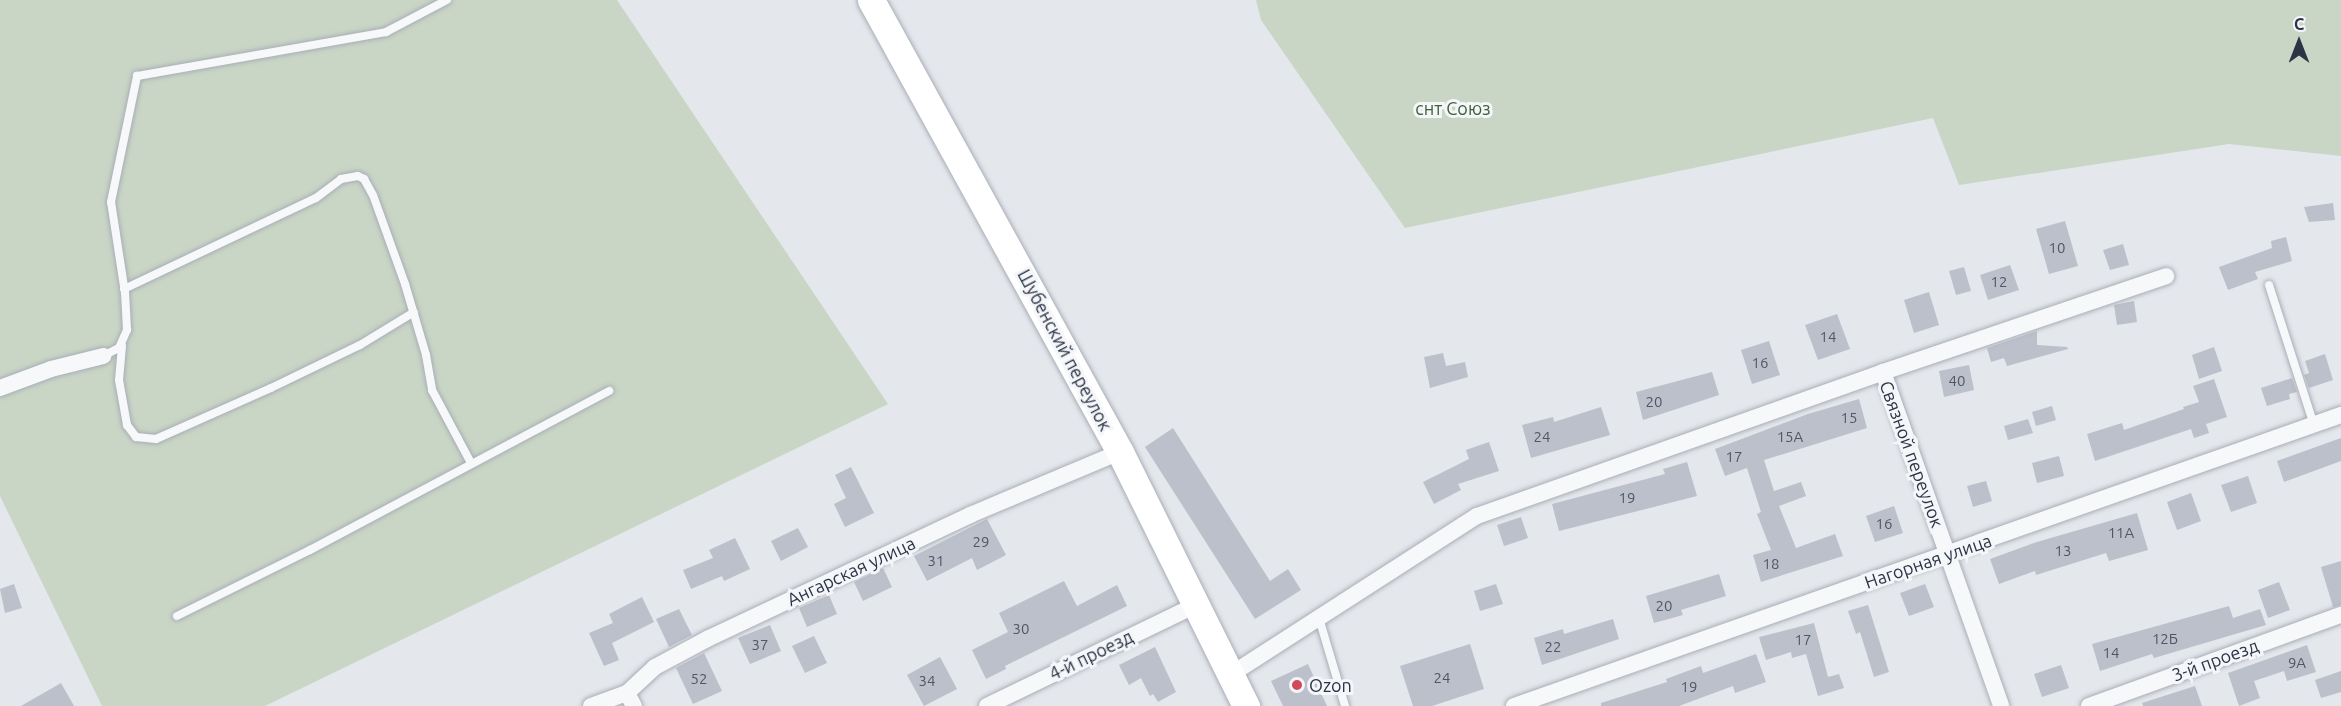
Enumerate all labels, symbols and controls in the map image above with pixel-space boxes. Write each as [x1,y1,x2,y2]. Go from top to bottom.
north arrow [2269,12,2329,72]
text: С [2294,15,2304,33]
park label: снт Союз [1415,97,1491,119]
house number: 10 [2049,239,2065,257]
street label: Шубенский переулок [1013,266,1117,434]
house number: 12 [1991,273,2007,291]
house number: 14 [1820,328,1836,346]
house number: 16 [1752,354,1768,372]
house number: 40 [1949,372,1965,390]
street label: Связной переулок [1875,378,1949,530]
house number: 20 [1646,393,1662,411]
house number: 15 [1841,409,1857,427]
house number: 24 [1534,428,1550,446]
house number: 15А [1777,428,1803,446]
house number: 17 [1726,448,1742,466]
house number: 19 [1619,489,1635,507]
house number: 16 [1876,515,1892,533]
house number: 11А [2108,524,2134,542]
street label: Нагорная улица [1862,529,1994,593]
street label: Ангарская улица [783,532,919,610]
house number: 29 [973,533,989,551]
house number: 13 [2055,542,2071,560]
house number: 31 [928,552,944,570]
house number: 18 [1763,555,1779,573]
house number: 20 [1656,597,1672,615]
house number: 30 [1013,620,1029,638]
street label: 4-й проезд [1046,625,1136,685]
house number: 12Б [2152,630,2178,648]
house number: 17 [1795,631,1811,649]
street label: 3-й проезд [2169,634,2261,686]
house number: 37 [752,636,768,654]
house number: 22 [1545,638,1561,656]
house number: 14 [2103,644,2119,662]
house number: 9А [2288,654,2306,672]
house number: 24 [1434,669,1450,687]
house number: 52 [691,670,707,688]
house number: 34 [919,672,935,690]
place label: Ozon [1309,674,1352,696]
marker: Ozon [1290,678,1304,692]
house number: 19 [1681,678,1697,696]

